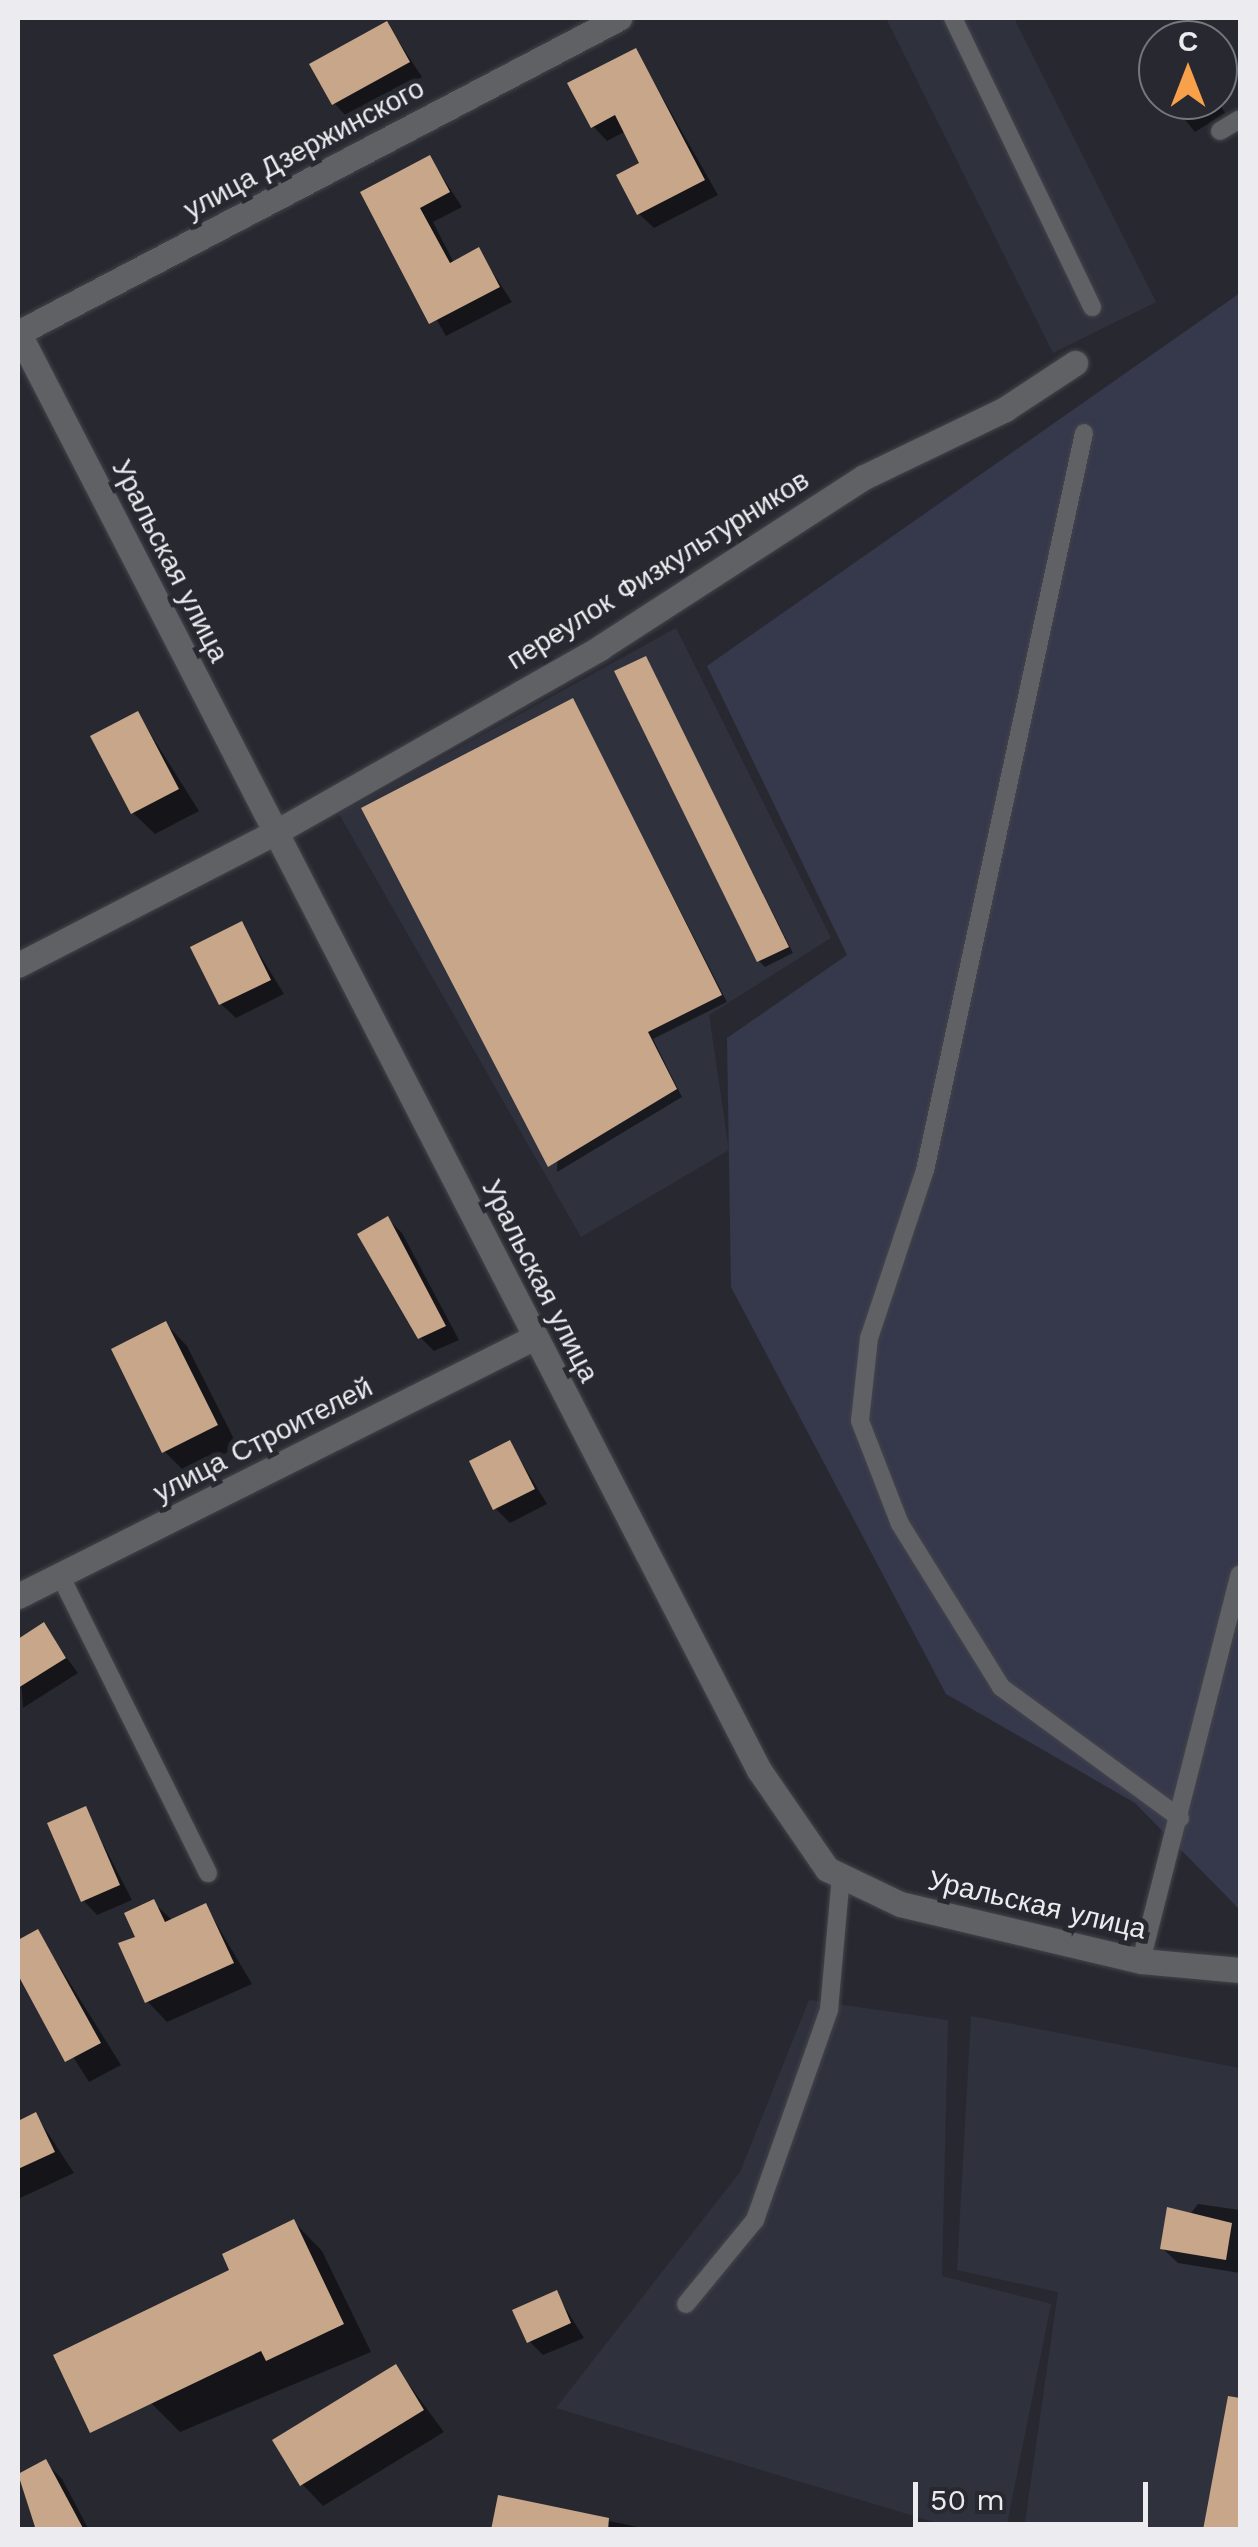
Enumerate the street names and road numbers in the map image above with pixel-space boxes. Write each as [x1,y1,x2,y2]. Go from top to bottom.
street label: улица Дзержинского [178,71,430,227]
street label: Уральская улица [104,454,236,668]
street label: переулок Физкультурников [501,463,815,677]
street label: Уральская улица [474,1174,606,1388]
street label: улица Строителей [148,1370,378,1510]
street label: Уральская улица [925,1864,1149,1946]

